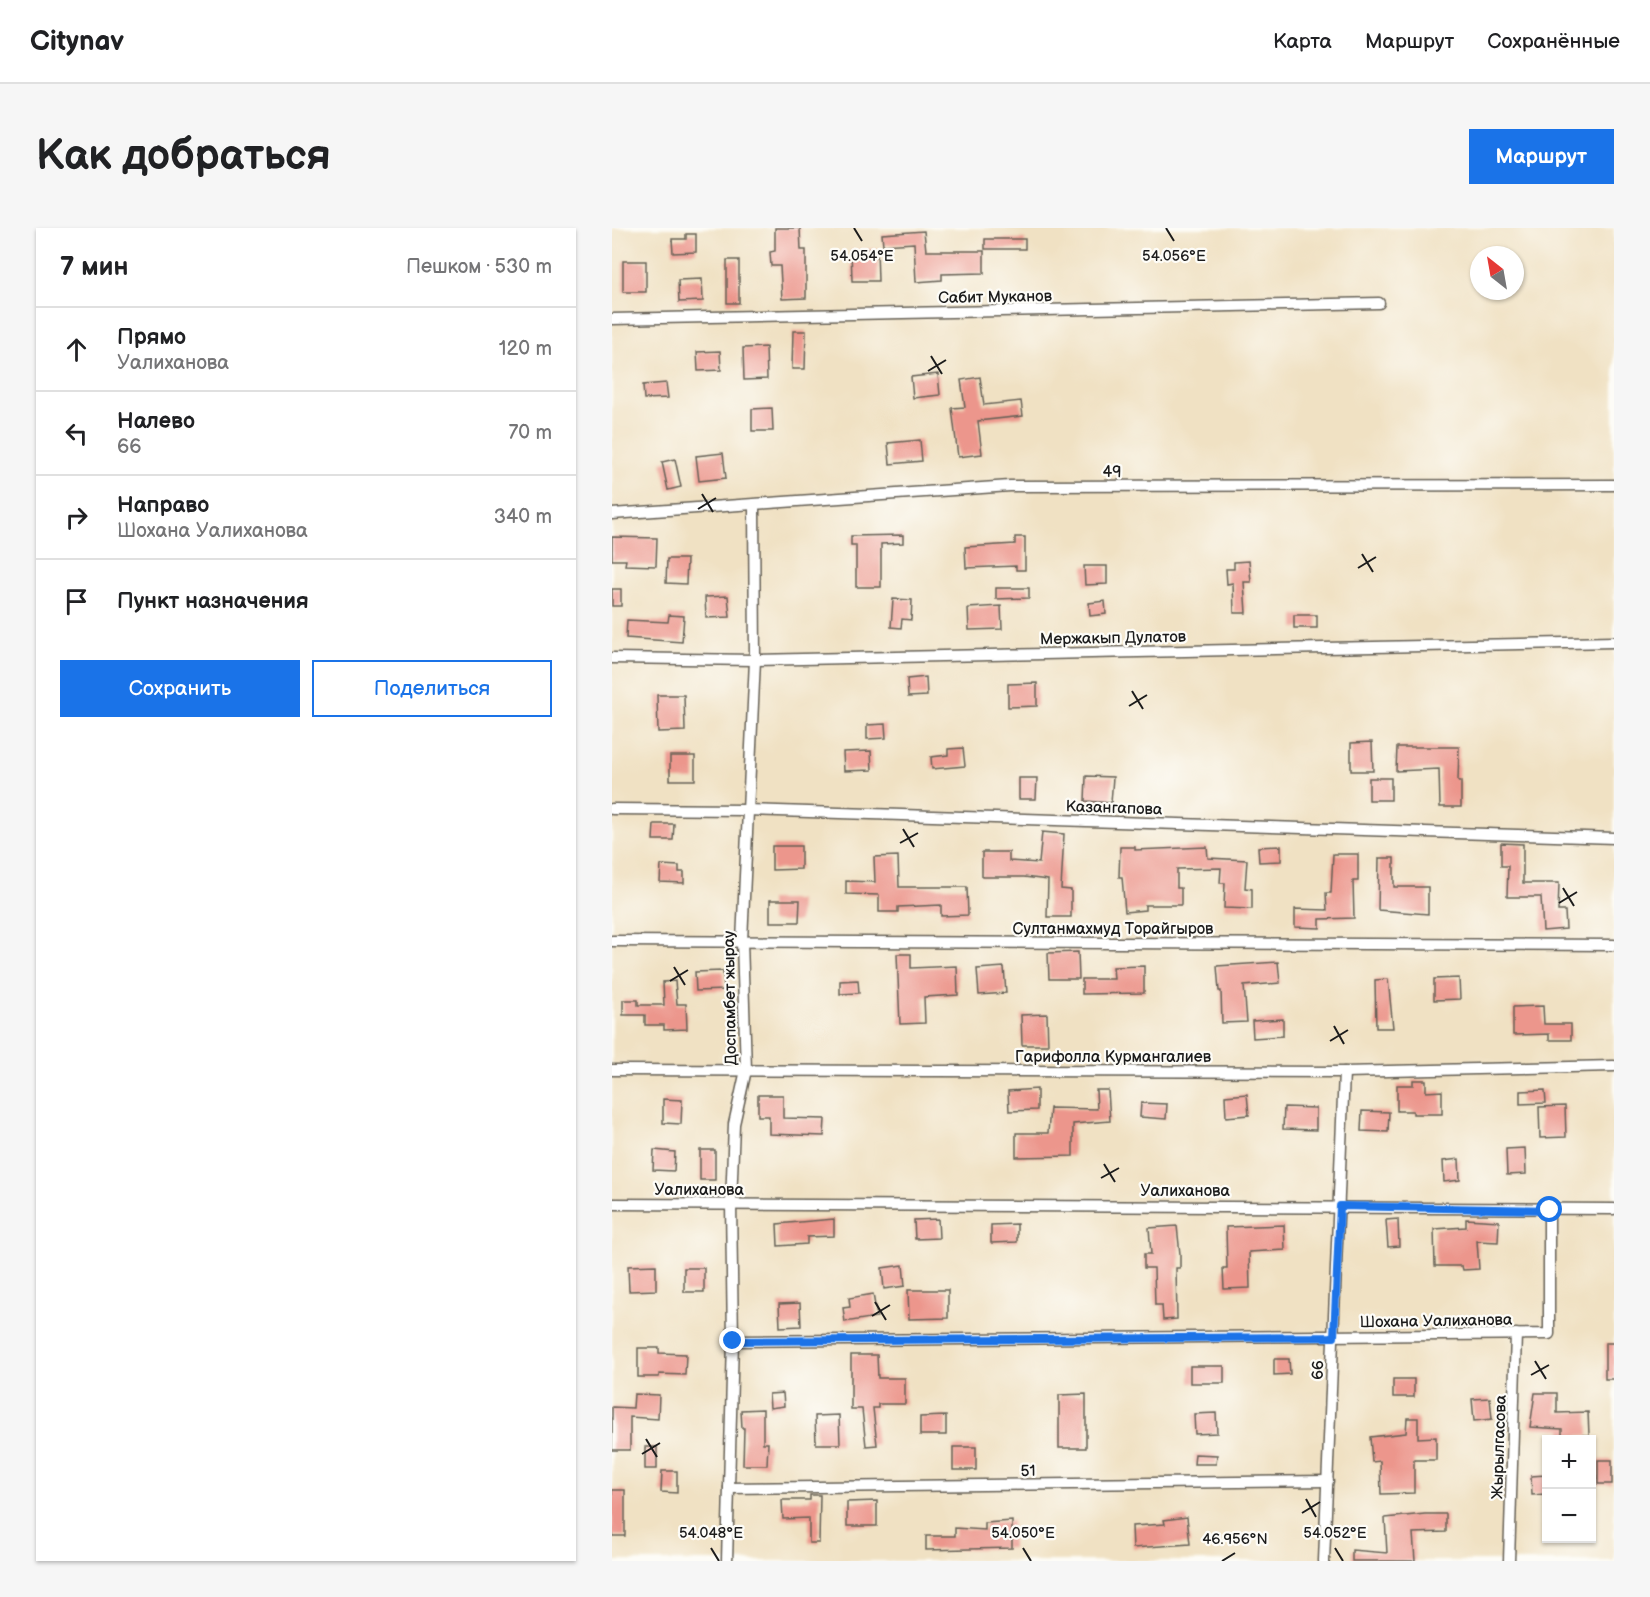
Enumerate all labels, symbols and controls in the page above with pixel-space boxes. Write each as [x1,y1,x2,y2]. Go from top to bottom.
text: Citynav [30,25,124,58]
text: Карта [1273,29,1332,54]
text: Маршрут [1365,29,1454,54]
text: Сохранённые [1487,29,1620,54]
button: Маршрут [1469,129,1614,184]
text: Как добраться [36,131,331,182]
north arrow [1470,246,1524,300]
text: 54.054°E [830,247,894,266]
text: 54.056°E [1142,247,1206,266]
text: 7 мин [60,252,128,283]
text: Пешком · 530 m [406,255,552,279]
street label: Сабит Муканов [938,287,1053,308]
text: Прямо [117,324,186,351]
icon: ahead [60,333,93,366]
text: 120 m [499,337,552,361]
text: Уалиханова [117,351,229,375]
text: Налево [117,408,195,435]
icon: left [60,417,93,450]
text: 70 m [508,421,552,445]
text: 66 [117,435,141,459]
street label: 49 [1102,463,1122,482]
text: Направо [117,492,209,519]
icon: right [60,501,93,534]
text: 340 m [494,505,552,529]
text: Шохана Уалиханова [117,519,308,543]
icon: arrive [60,585,93,618]
text: Пункт назначения [117,588,309,615]
street label: Мержакып Дулатов [1040,628,1187,649]
button: Сохранить [60,660,300,717]
button: Поделиться [312,660,552,717]
street label: Казангапова [1065,797,1163,820]
street label: Султанмахмуд Торайгыров [1013,920,1214,939]
street label: Доспамбет жырау [720,930,741,1066]
street label: Гарифолла Курмангалиев [1015,1048,1212,1067]
street label: Уалиханова [654,1181,744,1200]
street label: Уалиханова [1140,1182,1230,1201]
route start [1536,1196,1562,1222]
street label: Шохана Уалиханова [1360,1311,1513,1332]
route end [719,1327,745,1353]
street label: 66 [1309,1360,1328,1380]
street label: Жырылгасова [1488,1394,1511,1500]
map controls [1542,1435,1596,1543]
button: + [1542,1435,1596,1489]
street label: 51 [1020,1462,1036,1481]
button: − [1542,1489,1596,1543]
text: 54.048°E [679,1524,743,1543]
text: 54.050°E [991,1524,1055,1543]
text: 54.052°E [1303,1524,1367,1543]
text: 46.956°N [1202,1530,1268,1549]

